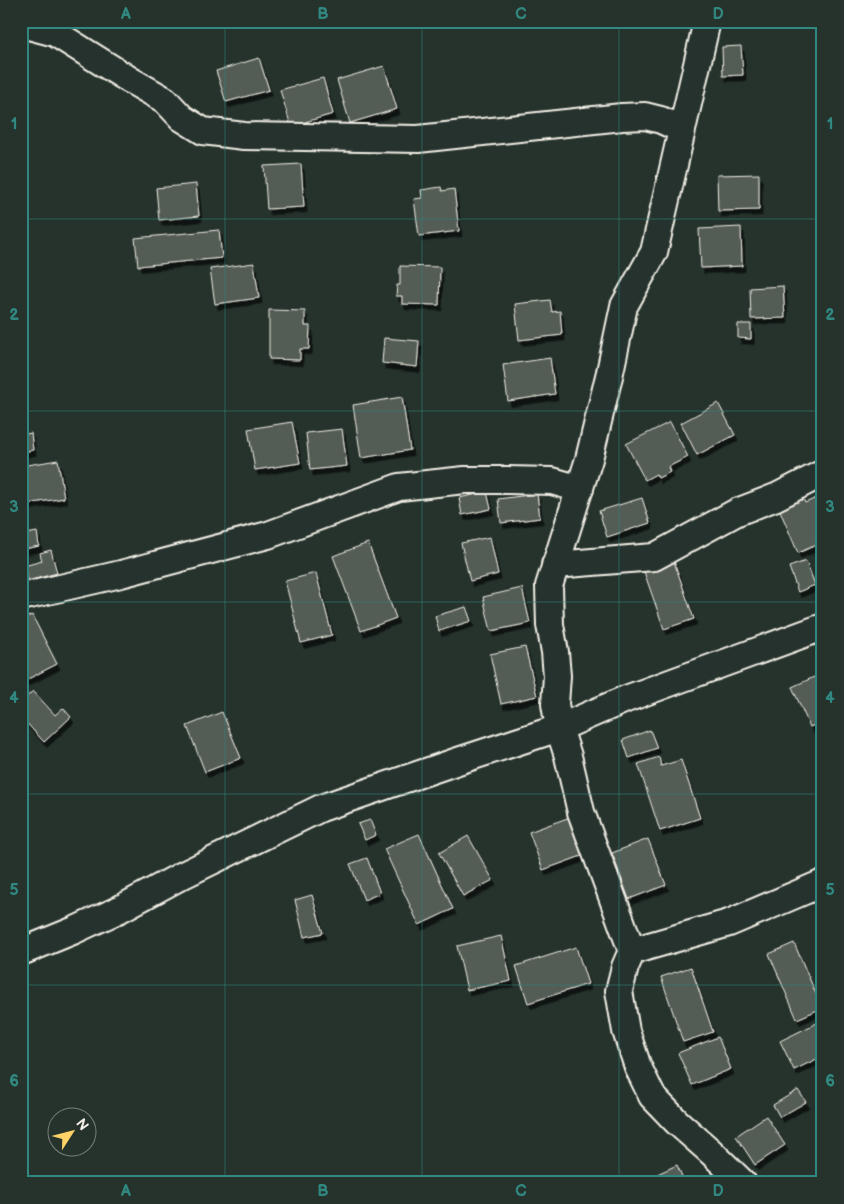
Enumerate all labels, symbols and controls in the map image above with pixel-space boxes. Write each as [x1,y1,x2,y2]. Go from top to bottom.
text: A [120,5,131,24]
text: B [317,5,329,24]
text: C [515,5,527,24]
text: D [712,5,724,24]
text: 1 [11,115,17,134]
text: 1 [827,115,833,134]
text: 2 [9,306,19,325]
text: 2 [825,306,835,325]
text: 3 [9,498,19,517]
text: 3 [825,498,835,517]
text: 4 [9,689,19,708]
text: 4 [825,689,835,708]
text: 5 [9,881,19,900]
text: 5 [825,881,835,900]
text: 6 [9,1072,19,1091]
text: 6 [825,1072,835,1091]
north arrow [48,1106,98,1156]
text: N [72,1115,92,1134]
text: A [120,1182,131,1201]
text: B [317,1182,329,1201]
text: C [515,1182,527,1201]
text: D [712,1182,724,1201]

